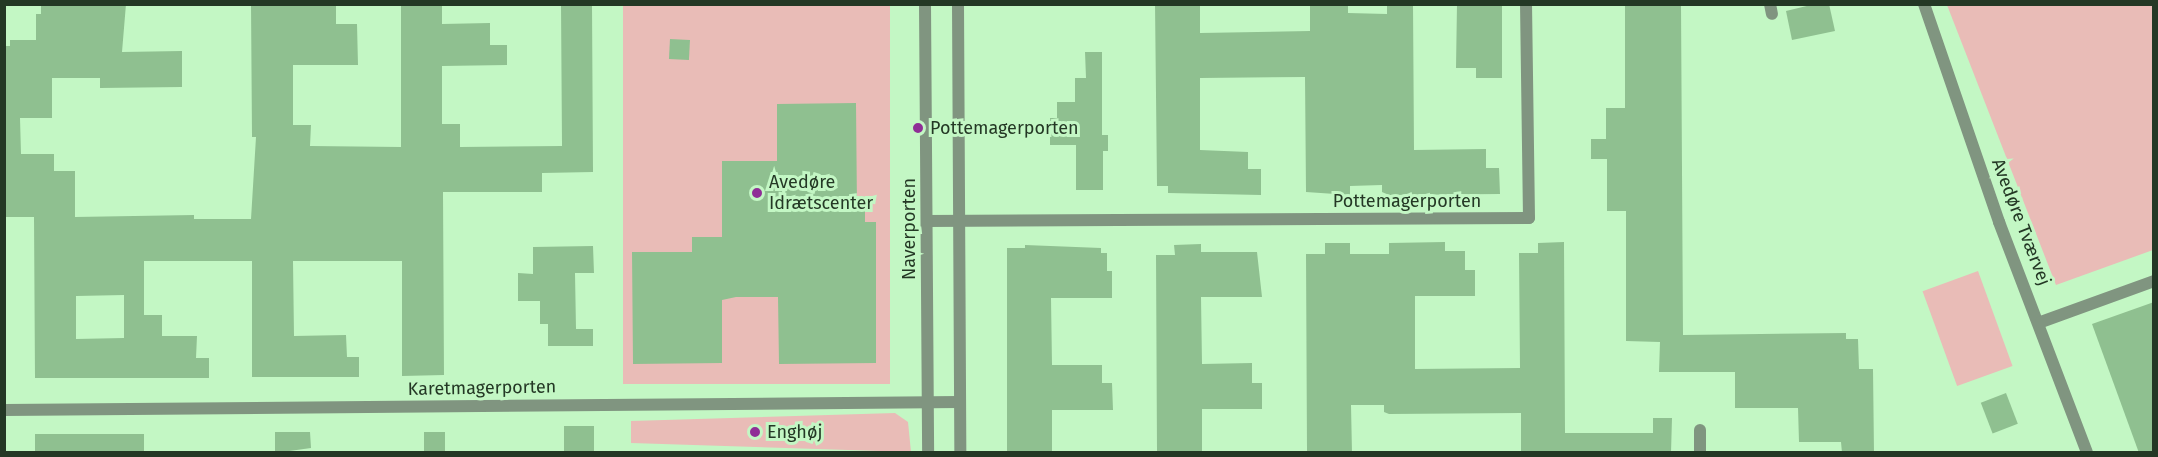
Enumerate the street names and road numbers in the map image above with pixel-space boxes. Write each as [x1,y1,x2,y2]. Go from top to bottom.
street label: Avedøre Tværvej [1987,155,2055,289]
street label: Naverporten [898,178,920,280]
street label: Pottemagerporten [1333,190,1481,212]
street label: Karetmagerporten [408,376,556,400]

